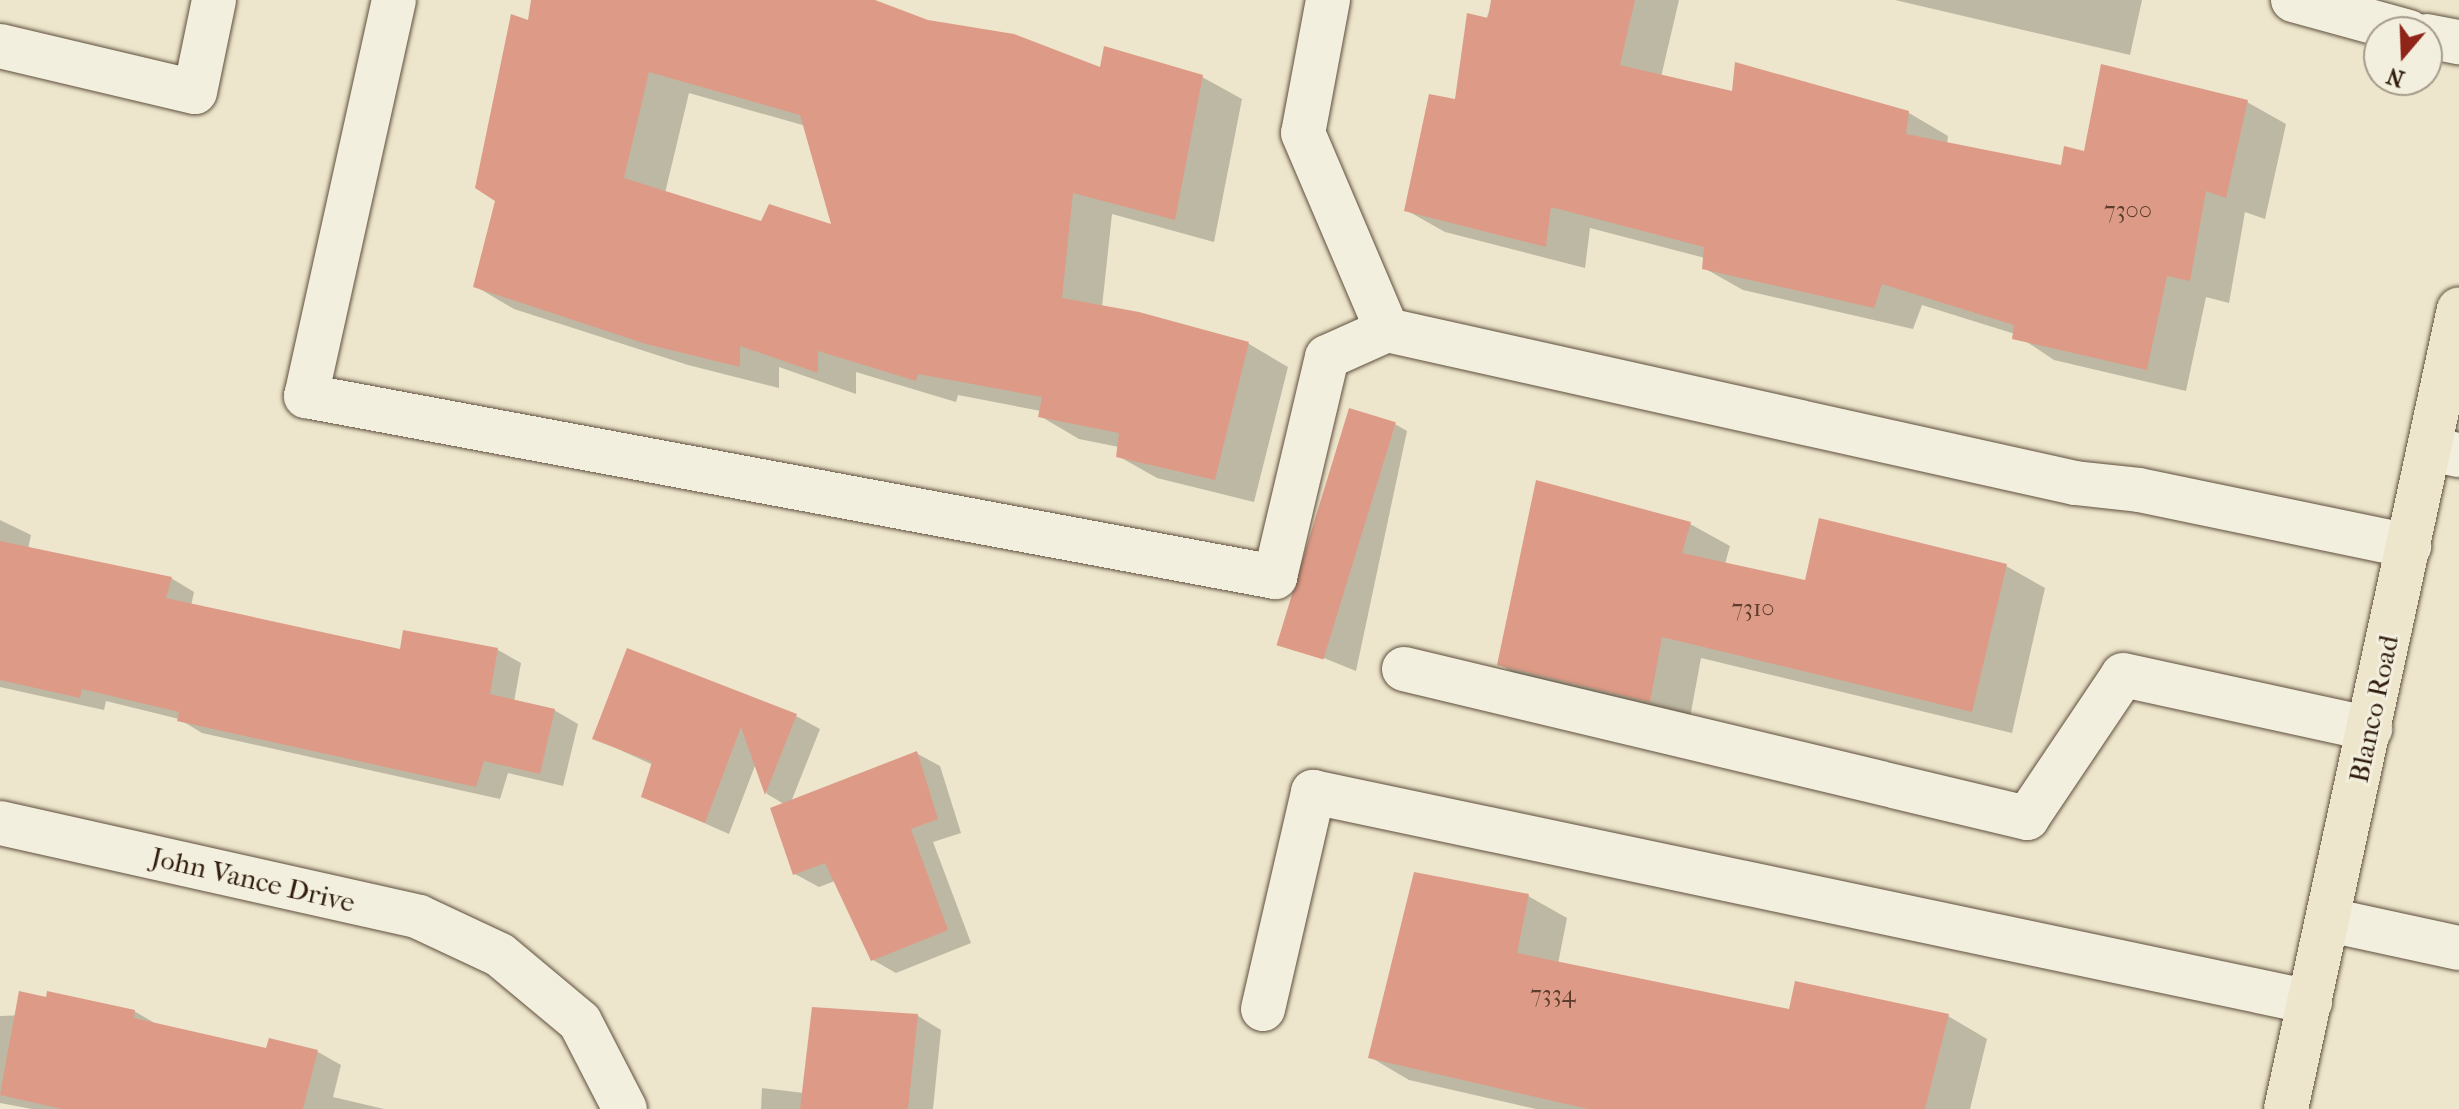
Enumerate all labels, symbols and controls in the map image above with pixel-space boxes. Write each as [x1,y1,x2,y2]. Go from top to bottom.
north arrow [2363,16,2443,96]
text: N [2384,62,2408,92]
house number: 7300 [2104,197,2152,225]
house number: 7310 [1731,595,1775,623]
street label: Blanco Road [2342,632,2406,786]
street label: John Vance Drive [148,840,358,920]
house number: 7334 [1530,981,1576,1009]

